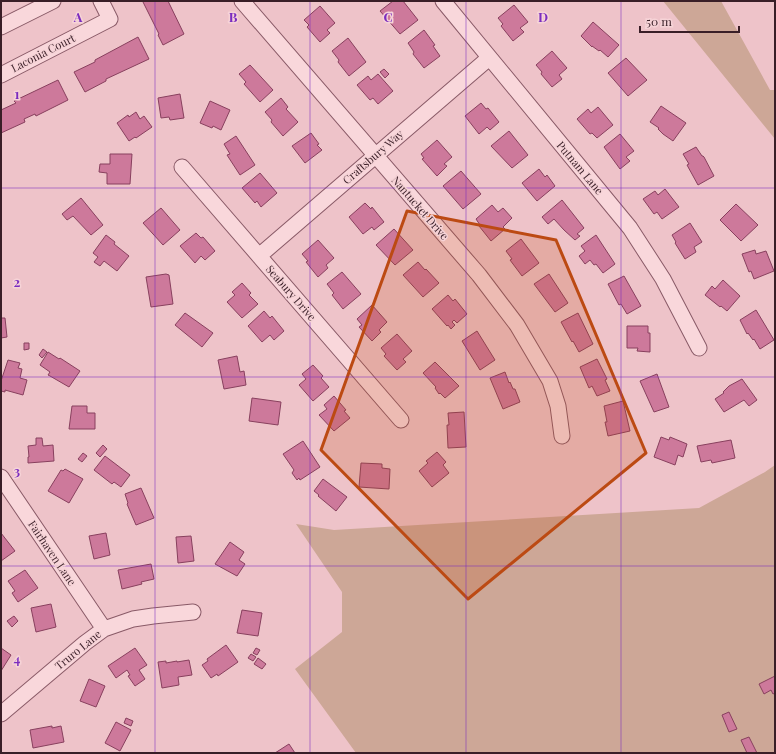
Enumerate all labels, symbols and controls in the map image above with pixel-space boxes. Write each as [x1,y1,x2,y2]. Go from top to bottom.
text: A [73,8,83,25]
text: B [229,8,238,25]
text: C [383,8,393,25]
text: D [538,8,548,25]
scale bar [640,8,739,34]
text: 50 m [646,13,672,29]
street label: Laconia Court [8,30,77,75]
text: 1 [15,85,20,102]
street label: Craftsbury Way [339,126,407,187]
street label: Putnam Lane [554,138,607,198]
street label: Nantucket Drive [389,173,453,243]
street label: Seabury Drive [263,262,320,324]
text: 2 [14,273,21,290]
text: 3 [14,462,20,479]
street label: Fairhaven Lane [25,517,80,589]
street label: Truro Lane [51,626,104,673]
text: 4 [14,650,21,667]

